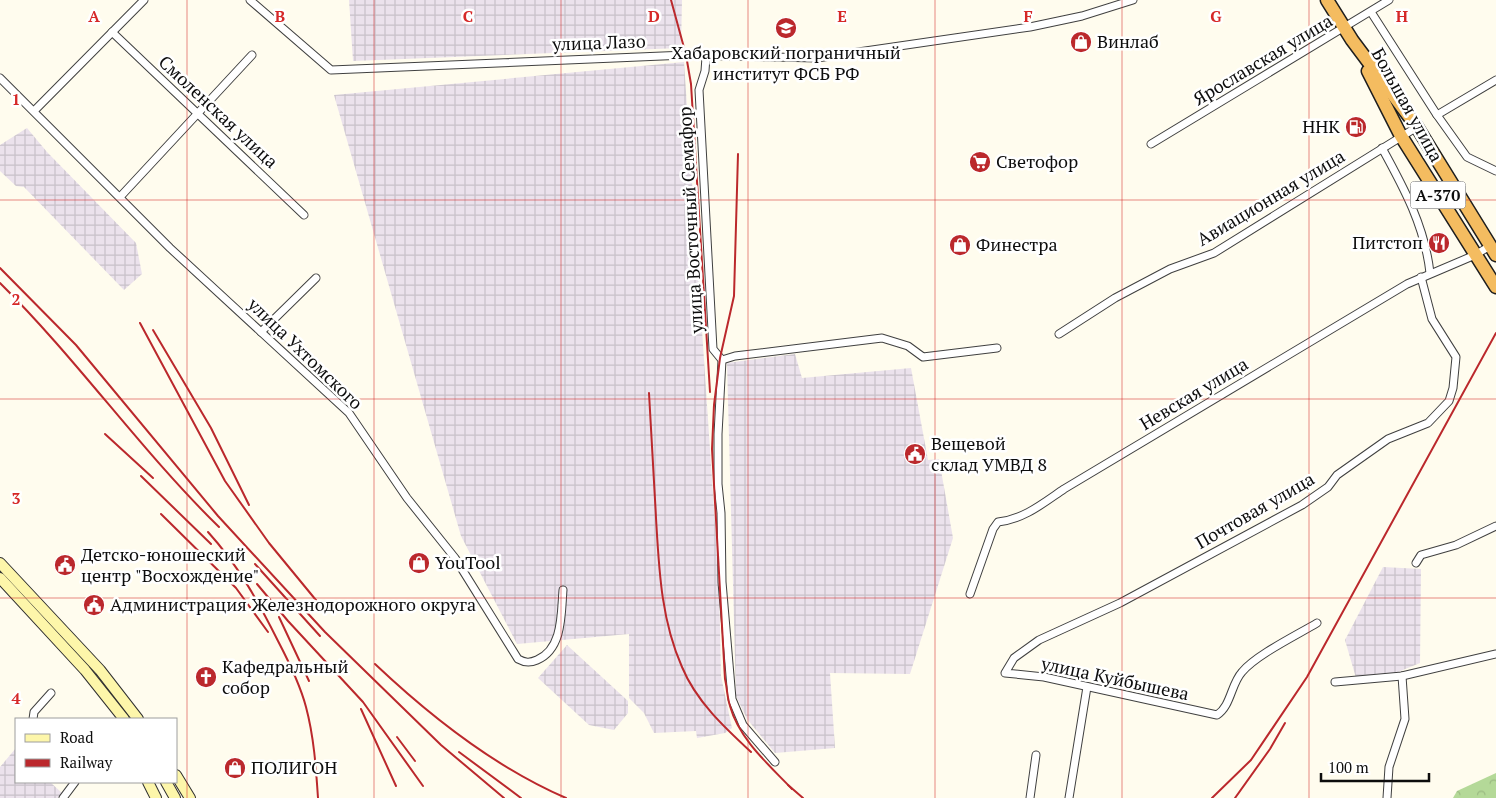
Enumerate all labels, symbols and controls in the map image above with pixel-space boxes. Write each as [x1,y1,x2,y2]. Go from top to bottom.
text: A [88,5,100,27]
text: B [275,5,285,27]
text: C [463,5,473,27]
text: D [648,5,660,27]
text: E [837,5,847,27]
text: F [1023,5,1033,27]
text: G [1210,5,1222,27]
text: H [1396,5,1408,27]
street label: Ярославская улица [1188,8,1337,110]
school or university icon: Хабаровский пограничный институт ФСБ РФ [774,16,798,40]
street label: улица Лазо [551,28,646,56]
place label: Винлаб [1097,29,1159,53]
shop icon: Винлаб [1069,30,1093,54]
place label: Хабаровский пограничный институт ФСБ РФ [671,40,901,85]
street label: Большая улица [1367,43,1449,166]
street label: Смоленская улица [154,50,284,173]
text: 1 [11,88,21,110]
street label: улица Восточный Семафор [672,106,708,335]
place label: ННК [1302,114,1340,138]
fuel station icon: ННК [1344,115,1368,139]
street label: Авиационная улица [1192,143,1349,251]
place label: Светофор [996,149,1078,173]
supermarket icon: Светофор [968,150,992,174]
road number: А-370 [1410,182,1466,208]
place label: Питстоп [1352,230,1423,254]
restaurant icon: Питстоп [1427,231,1451,255]
place label: Финестра [976,232,1058,256]
shop icon: Финестра [948,233,972,257]
text: 2 [11,288,21,310]
street label: улица Ухтомского [242,291,368,414]
street label: Невская улица [1135,351,1252,435]
place label: Вещевой склад УМВД 8 [931,431,1047,476]
public building icon: Вещевой склад УМВД 8 [903,442,927,466]
street label: Почтовая улица [1191,466,1318,554]
text: 3 [11,487,21,509]
place label: Детско-юношеский центр "Восхождение" [81,542,259,587]
place label: YouTool [435,550,501,574]
shop icon: YouTool [407,551,431,575]
public building icon: Детско-юношеский центр "Восхождение" [53,553,77,577]
place label: Администрация Железнодорожного округа [110,592,476,616]
public building icon: Администрация Железнодорожного округа [82,593,106,617]
street label: улица Куйбышева [1038,650,1191,705]
place label: Кафедральный собор [222,654,348,699]
church icon: Кафедральный собор [194,665,218,689]
text: 4 [11,687,21,709]
legend [15,718,178,783]
text: Road [60,727,93,747]
scale bar [1321,750,1428,782]
text: Railway [60,752,113,772]
place label: ПОЛИГОН [251,755,337,779]
shop icon: ПОЛИГОН [223,756,247,780]
text: 100 m [1328,757,1369,777]

